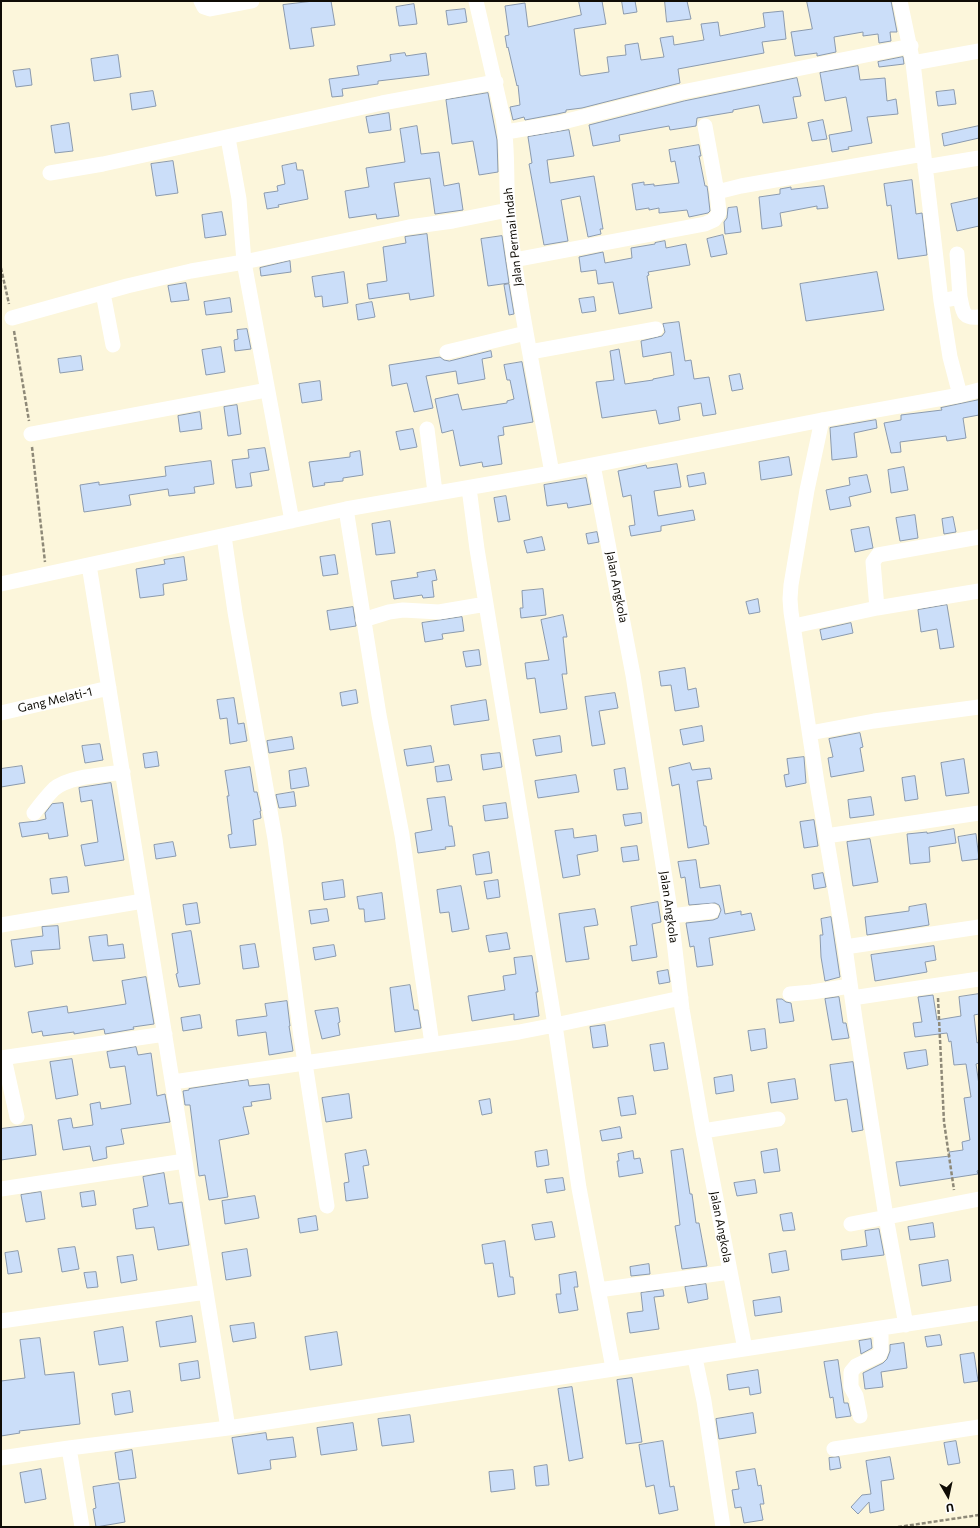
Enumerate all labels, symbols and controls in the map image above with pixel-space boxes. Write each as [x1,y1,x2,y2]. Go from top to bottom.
street label: Jalan Permai Indah [501,187,525,287]
street label: Jalan Angkola [603,550,631,624]
street label: Gang Melati-1 [16,684,94,716]
street label: Jalan Angkola [657,870,681,944]
street label: Jalan Angkola [707,1190,735,1264]
north arrow [928,1476,968,1516]
text: U [945,1501,955,1515]

